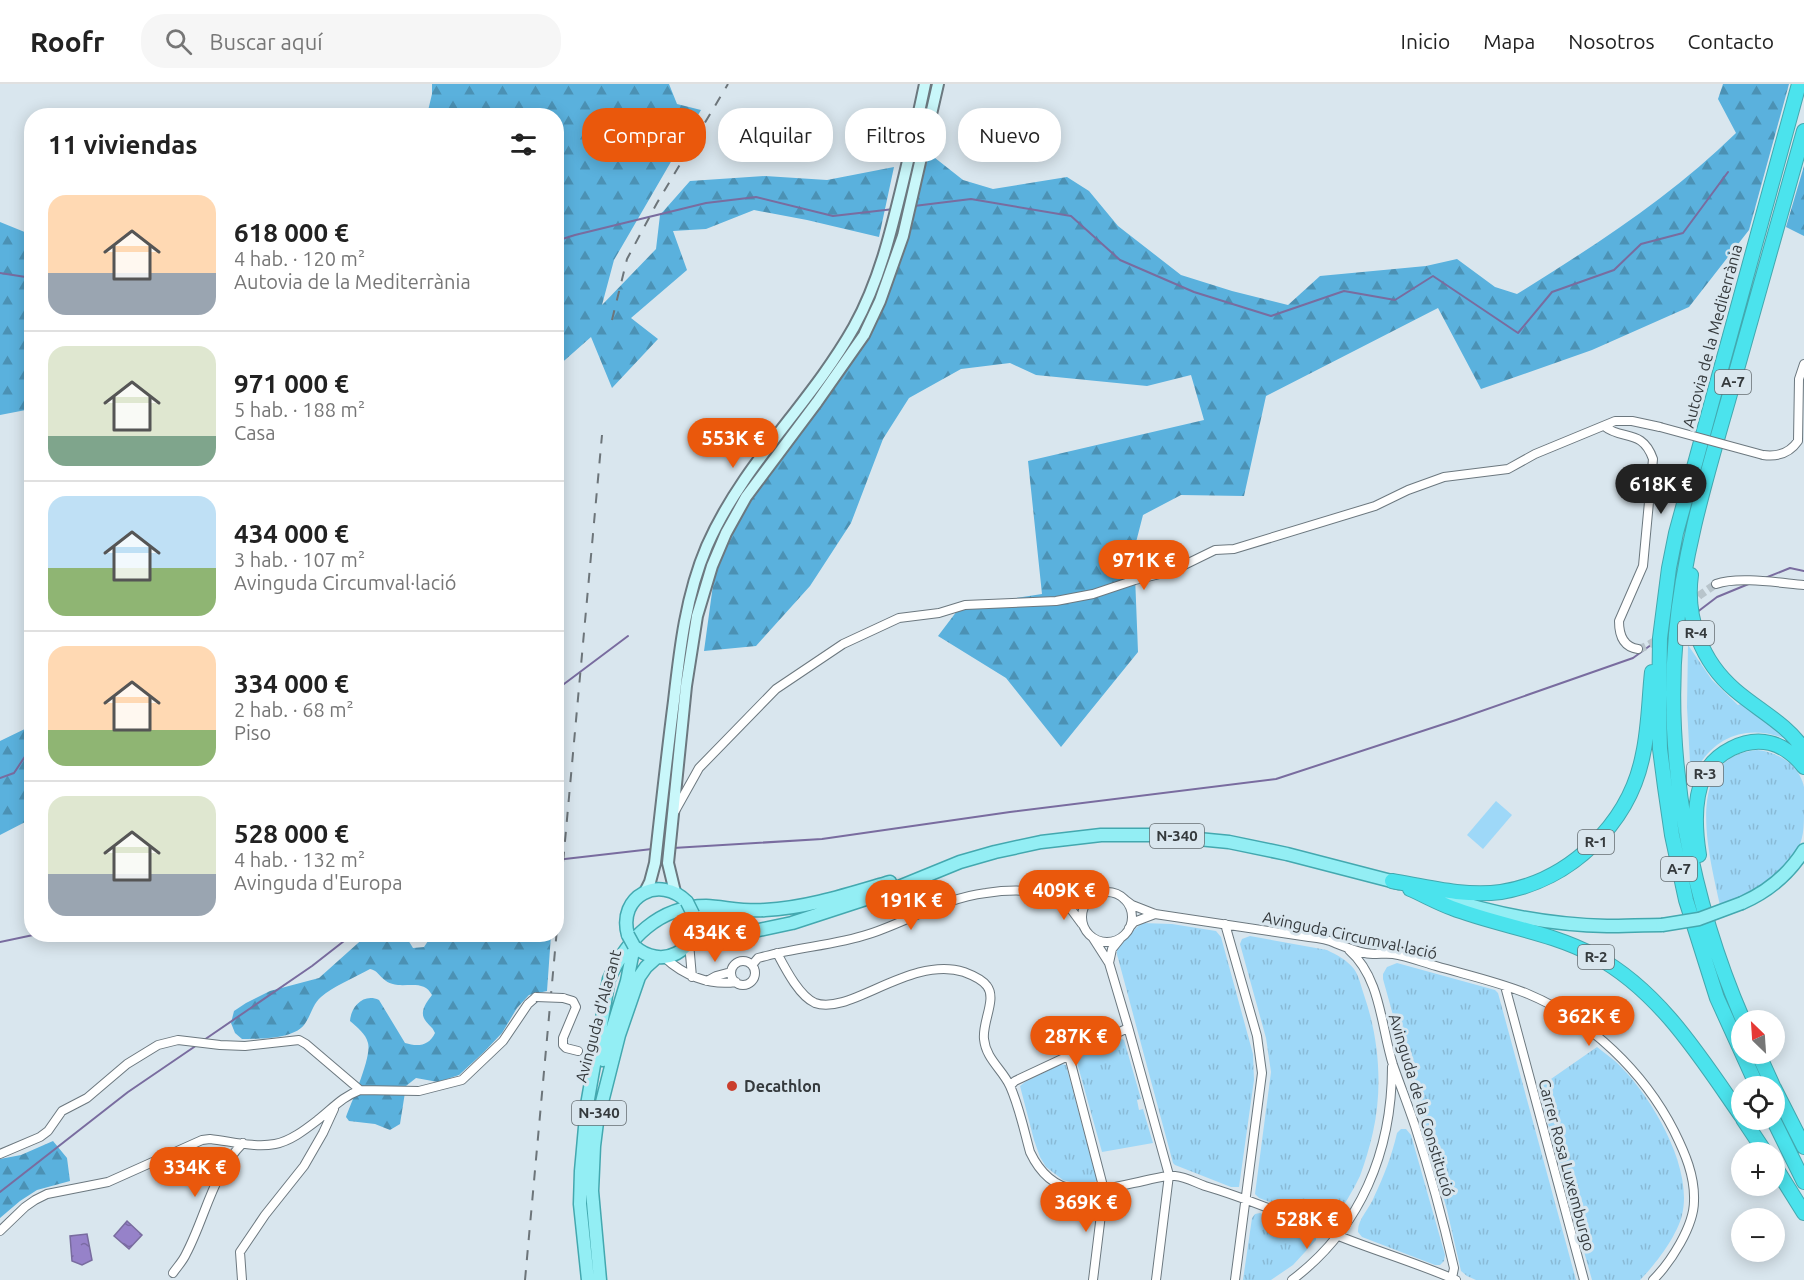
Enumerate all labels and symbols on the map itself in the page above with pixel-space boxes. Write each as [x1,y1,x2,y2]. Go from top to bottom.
street label: Autovia de la Mediterrània [1679,242,1745,430]
road number: A-7 [1715,370,1751,394]
pin: 553K € [684,418,782,469]
pin: 618K € [1612,464,1710,515]
pin: 971K € [1095,540,1193,591]
road number: R-4 [1678,621,1714,645]
road number: R-3 [1687,762,1723,786]
road number: N-340 [1150,824,1204,848]
road number: R-1 [1578,830,1614,854]
road number: A-7 [1661,857,1697,881]
pin: 409K € [1015,870,1113,921]
pin: 191K € [862,880,960,931]
street label: Avinguda Circumval·lació [1261,908,1439,962]
pin: 434K € [666,912,764,963]
road number: R-2 [1578,945,1614,969]
street label: Avinguda d'Alacant [572,947,625,1084]
pin: 362K € [1540,996,1638,1047]
north arrow [1731,1010,1785,1064]
street label: Avinguda de la Constitució [1386,1011,1458,1199]
pin: 287K € [1027,1016,1125,1067]
place label: Decathlon [744,1077,821,1095]
street label: Carrer Rosa Luxemburgo [1535,1077,1599,1253]
marker: Decathlon [725,1079,739,1093]
road number: N-340 [572,1101,626,1125]
pin: 334K € [146,1147,244,1198]
pin: 369K € [1037,1182,1135,1233]
pin: 528K € [1258,1199,1356,1250]

